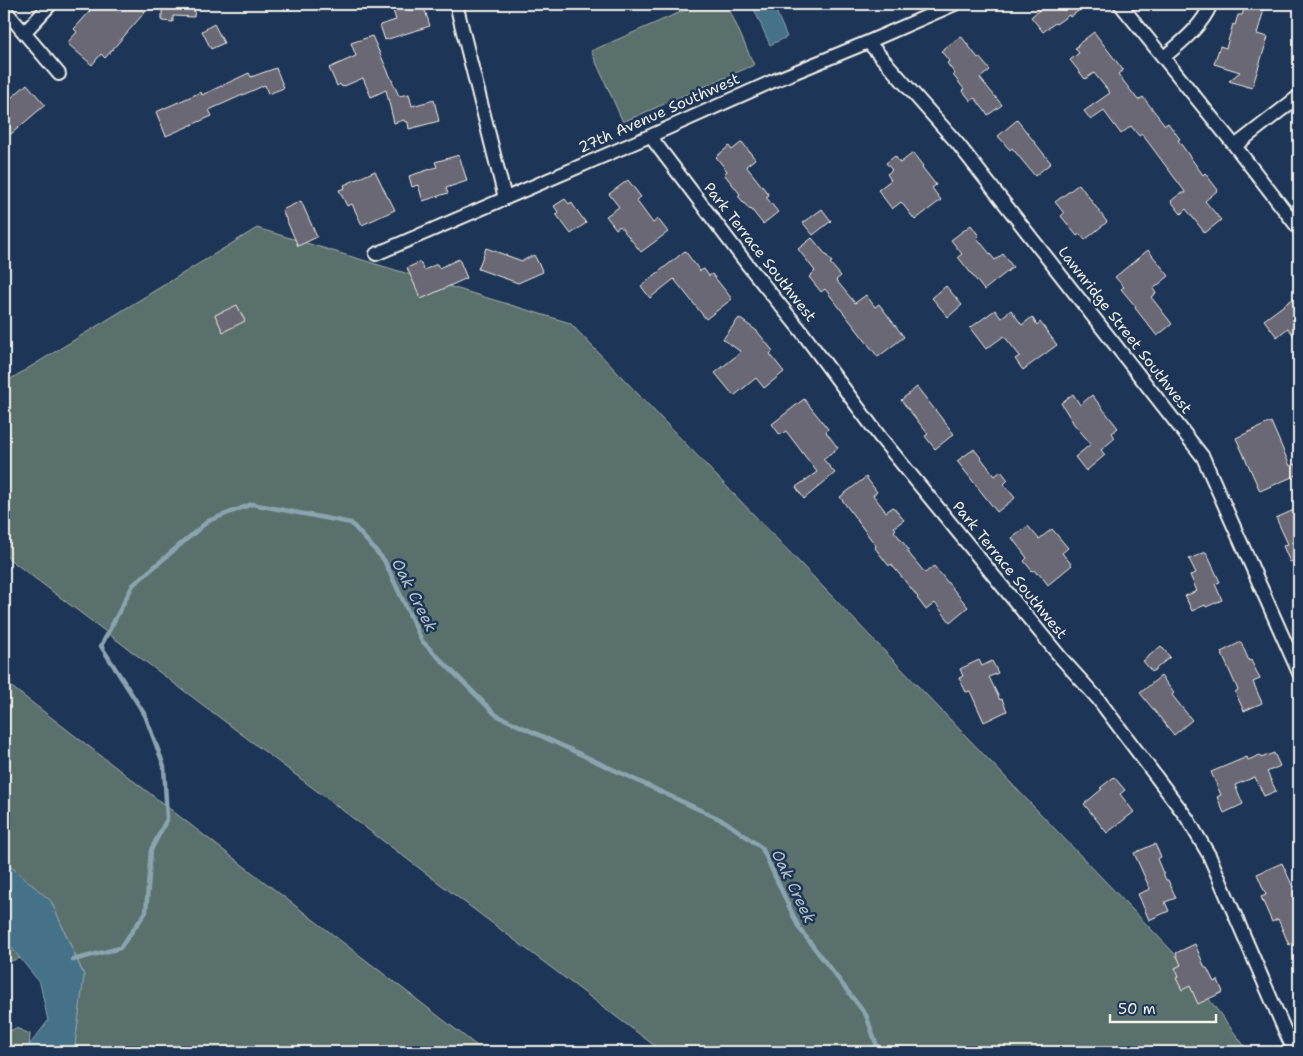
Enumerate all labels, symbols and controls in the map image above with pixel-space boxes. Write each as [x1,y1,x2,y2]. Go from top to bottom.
street label: 27th Avenue Southwest [575,68,743,158]
street label: Park Terrace Southwest [699,178,821,326]
street label: Lawnridge Street Southwest [1053,242,1197,418]
street label: Park Terrace Southwest [948,497,1072,643]
water label: Oak Creek [387,555,442,635]
water label: Oak Creek [767,846,820,927]
scale bar [1110,991,1217,1023]
text: 50 m [1118,999,1156,1019]

